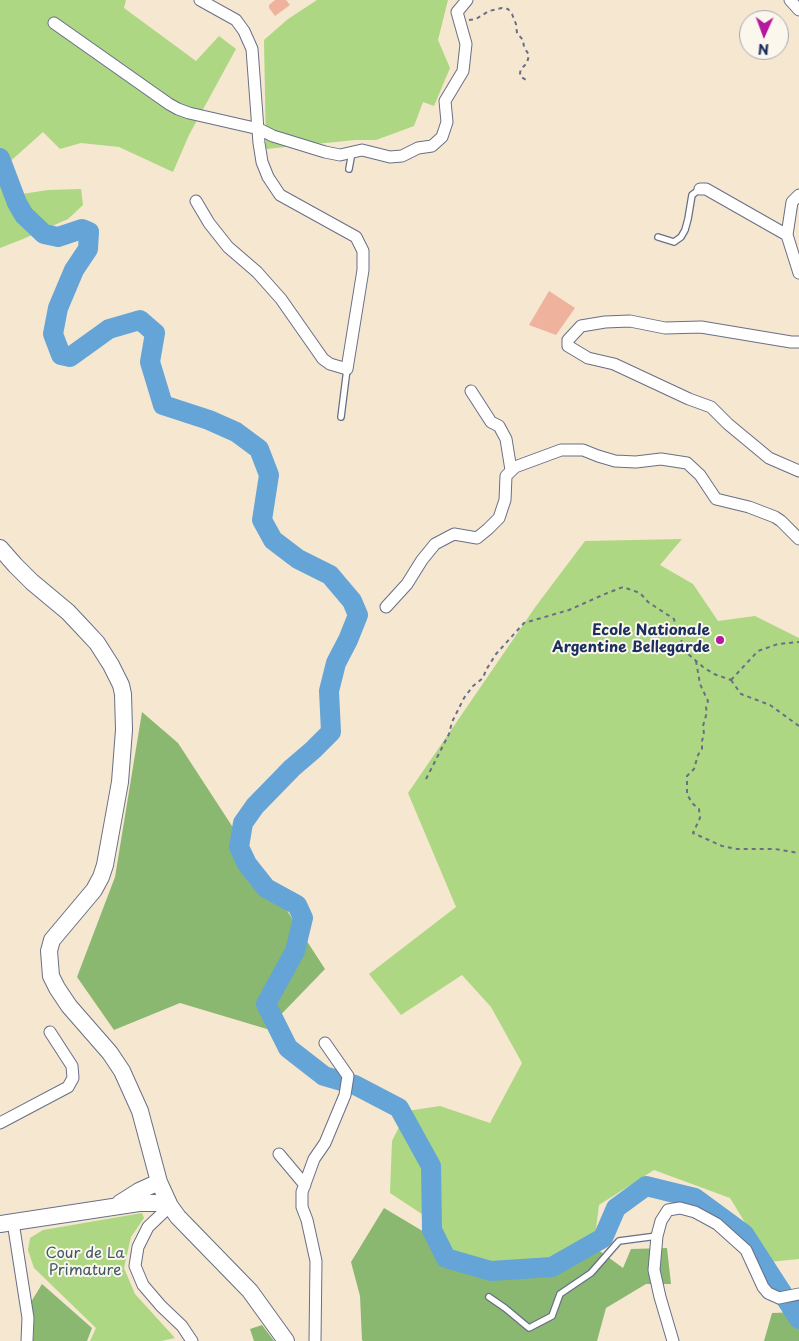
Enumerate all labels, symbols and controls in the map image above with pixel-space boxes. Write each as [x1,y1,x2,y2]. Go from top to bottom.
north arrow [739,10,789,60]
text: N [758,39,769,60]
place label: Ecole Nationale Argentine Bellegarde [552,622,710,657]
marker: Ecole Nationale Argentine Bellegarde [714,634,726,646]
park label: Cour de La Primature [45,1245,125,1280]

